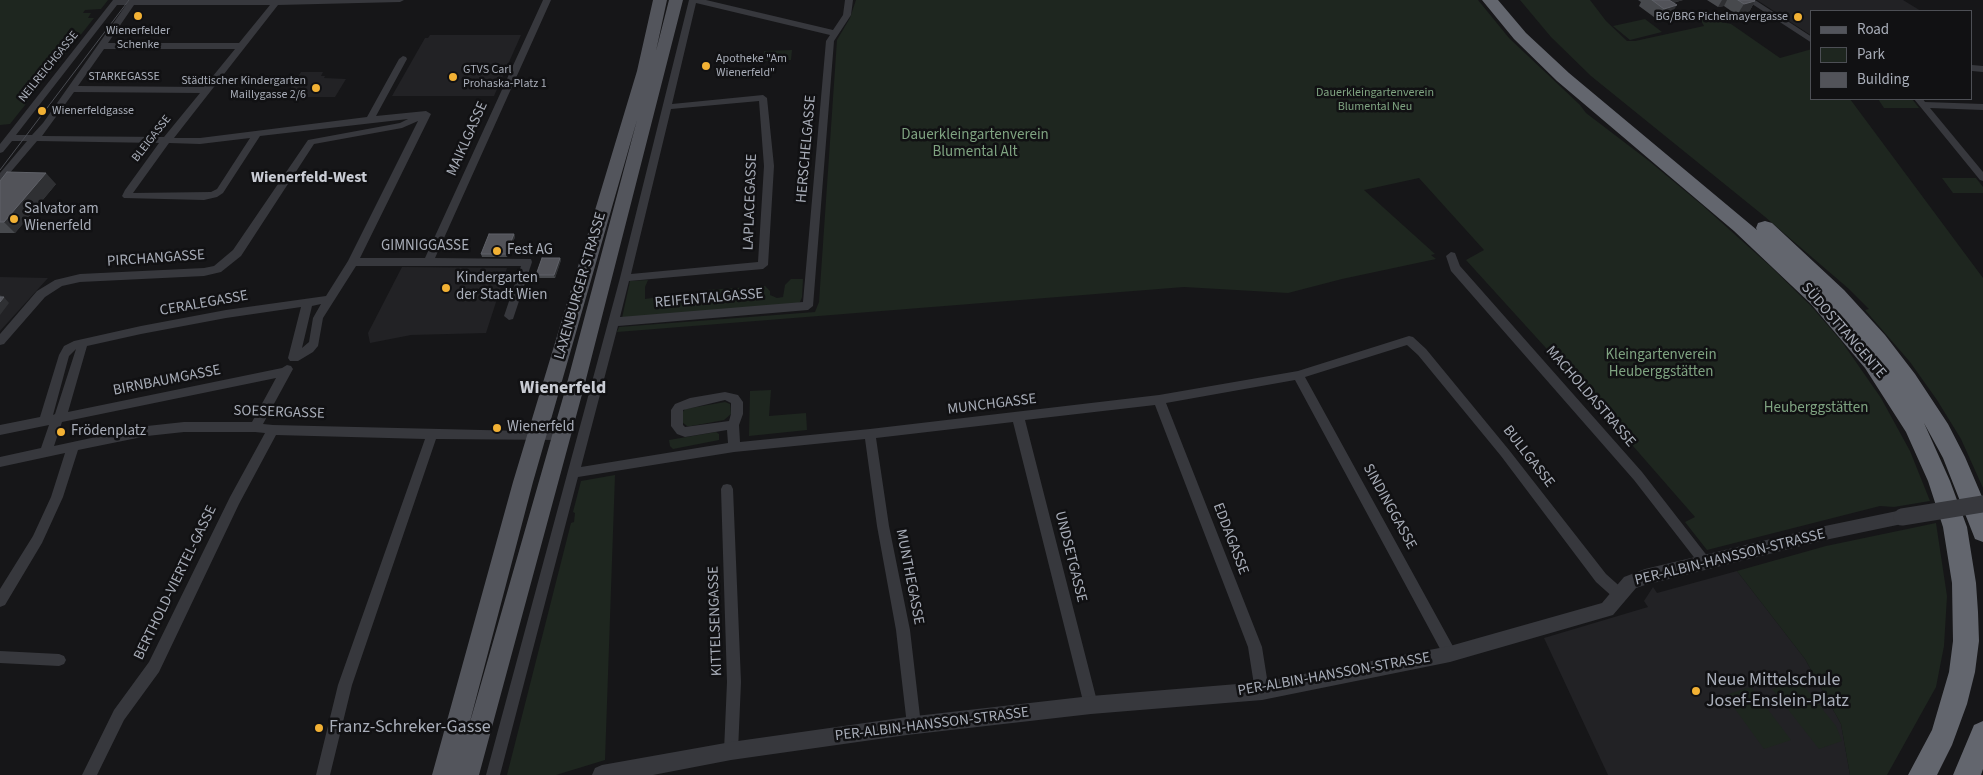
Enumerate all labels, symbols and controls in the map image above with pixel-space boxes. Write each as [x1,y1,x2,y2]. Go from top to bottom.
marker: Wienerfelder Schenke [132,10,144,22]
place label: BG/BRG Pichelmayergasse [1655,10,1788,24]
legend [1810,10,1973,100]
marker: BG/BRG Pichelmayergasse [1792,11,1804,23]
text: Road [1857,19,1889,40]
place label: Wienerfelder Schenke [106,24,170,52]
street label: NEILREICHGASSE [16,29,82,105]
text: Park [1857,44,1885,65]
place label: Apotheke "Am Wienerfeld" [716,52,787,80]
marker: Apotheke "Am Wienerfeld" [700,60,712,72]
place label: GTVS Carl Prohaska-Platz 1 [463,63,547,91]
text: Building [1857,69,1909,90]
street label: STARKEGASSE [88,70,160,84]
marker: GTVS Carl Prohaska-Platz 1 [447,71,459,83]
place label: Städtischer Kindergarten Maillygasse 2/6 [181,74,306,102]
marker: Städtischer Kindergarten Maillygasse 2/6 [310,82,322,94]
park label: Dauerkleingartenverein Blumental Neu [1316,86,1434,114]
street label: HERSCHELGASSE [793,94,821,204]
street label: MAIKLGASSE [444,99,492,179]
place label: Wienerfeldgasse [52,104,134,118]
marker: Wienerfeldgasse [36,105,48,117]
street label: BLEIGASSE [129,113,175,165]
park label: Dauerkleingartenverein Blumental Alt [901,127,1049,162]
street label: LAPLACEGASSE [740,153,762,251]
district label: Wienerfeld-West [251,168,367,188]
place label: Salvator am Wienerfeld [24,201,99,236]
street label: LAXENBURGER STRASSE [551,210,611,362]
marker: Salvator am Wienerfeld [8,213,20,225]
street label: GIMNIGGASSE [381,238,469,256]
place label: Fest AG [507,242,553,260]
marker: Fest AG [491,245,503,257]
street label: PIRCHANGASSE [106,247,206,271]
place label: Kindergarten der Stadt Wien [456,270,547,305]
street label: SÜDOSTTANGENTE [1797,280,1889,382]
marker: Kindergarten der Stadt Wien [440,282,452,294]
street label: REIFENTALGASSE [654,285,764,313]
street label: CERALEGASSE [158,287,250,321]
street label: MACHOLDASTRASSE [1541,343,1639,451]
park label: Kleingartenverein Heuberggstätten [1605,347,1717,382]
street label: BIRNBAUMGASSE [112,362,222,400]
district label: Wienerfeld [520,378,606,400]
street label: MUNCHGASSE [946,391,1038,419]
park label: Heuberggstätten [1764,400,1868,418]
street label: SOESERGASSE [233,402,325,424]
place label: Wienerfeld [507,419,575,437]
marker: Wienerfeld [491,422,503,434]
street label: BULLGASSE [1498,422,1558,492]
place label: Frödenplatz [71,423,146,441]
marker: Frödenplatz [55,426,67,438]
street label: SINDINGGASSE [1358,461,1420,553]
street label: EDDAGASSE [1208,501,1252,577]
street label: BERTHOLD-VIERTEL-GASSE [131,503,221,663]
street label: UNDSETGASSE [1050,510,1090,604]
street label: PER-ALBIN-HANSSON-STRASSE [1633,526,1827,590]
street label: MUNTHEGASSE [891,528,927,626]
street label: KITTELSENGASSE [705,566,727,676]
street label: PER-ALBIN-HANSSON-STRASSE [1236,649,1432,701]
place label: Neue Mittelschule Josef-Enslein-Platz [1706,670,1849,712]
marker: Neue Mittelschule Josef-Enslein-Platz [1690,685,1702,697]
street label: PER-ALBIN-HANSSON-STRASSE [834,704,1030,746]
place label: Franz-Schreker-Gasse [329,717,491,739]
marker: Franz-Schreker-Gasse [313,722,325,734]

